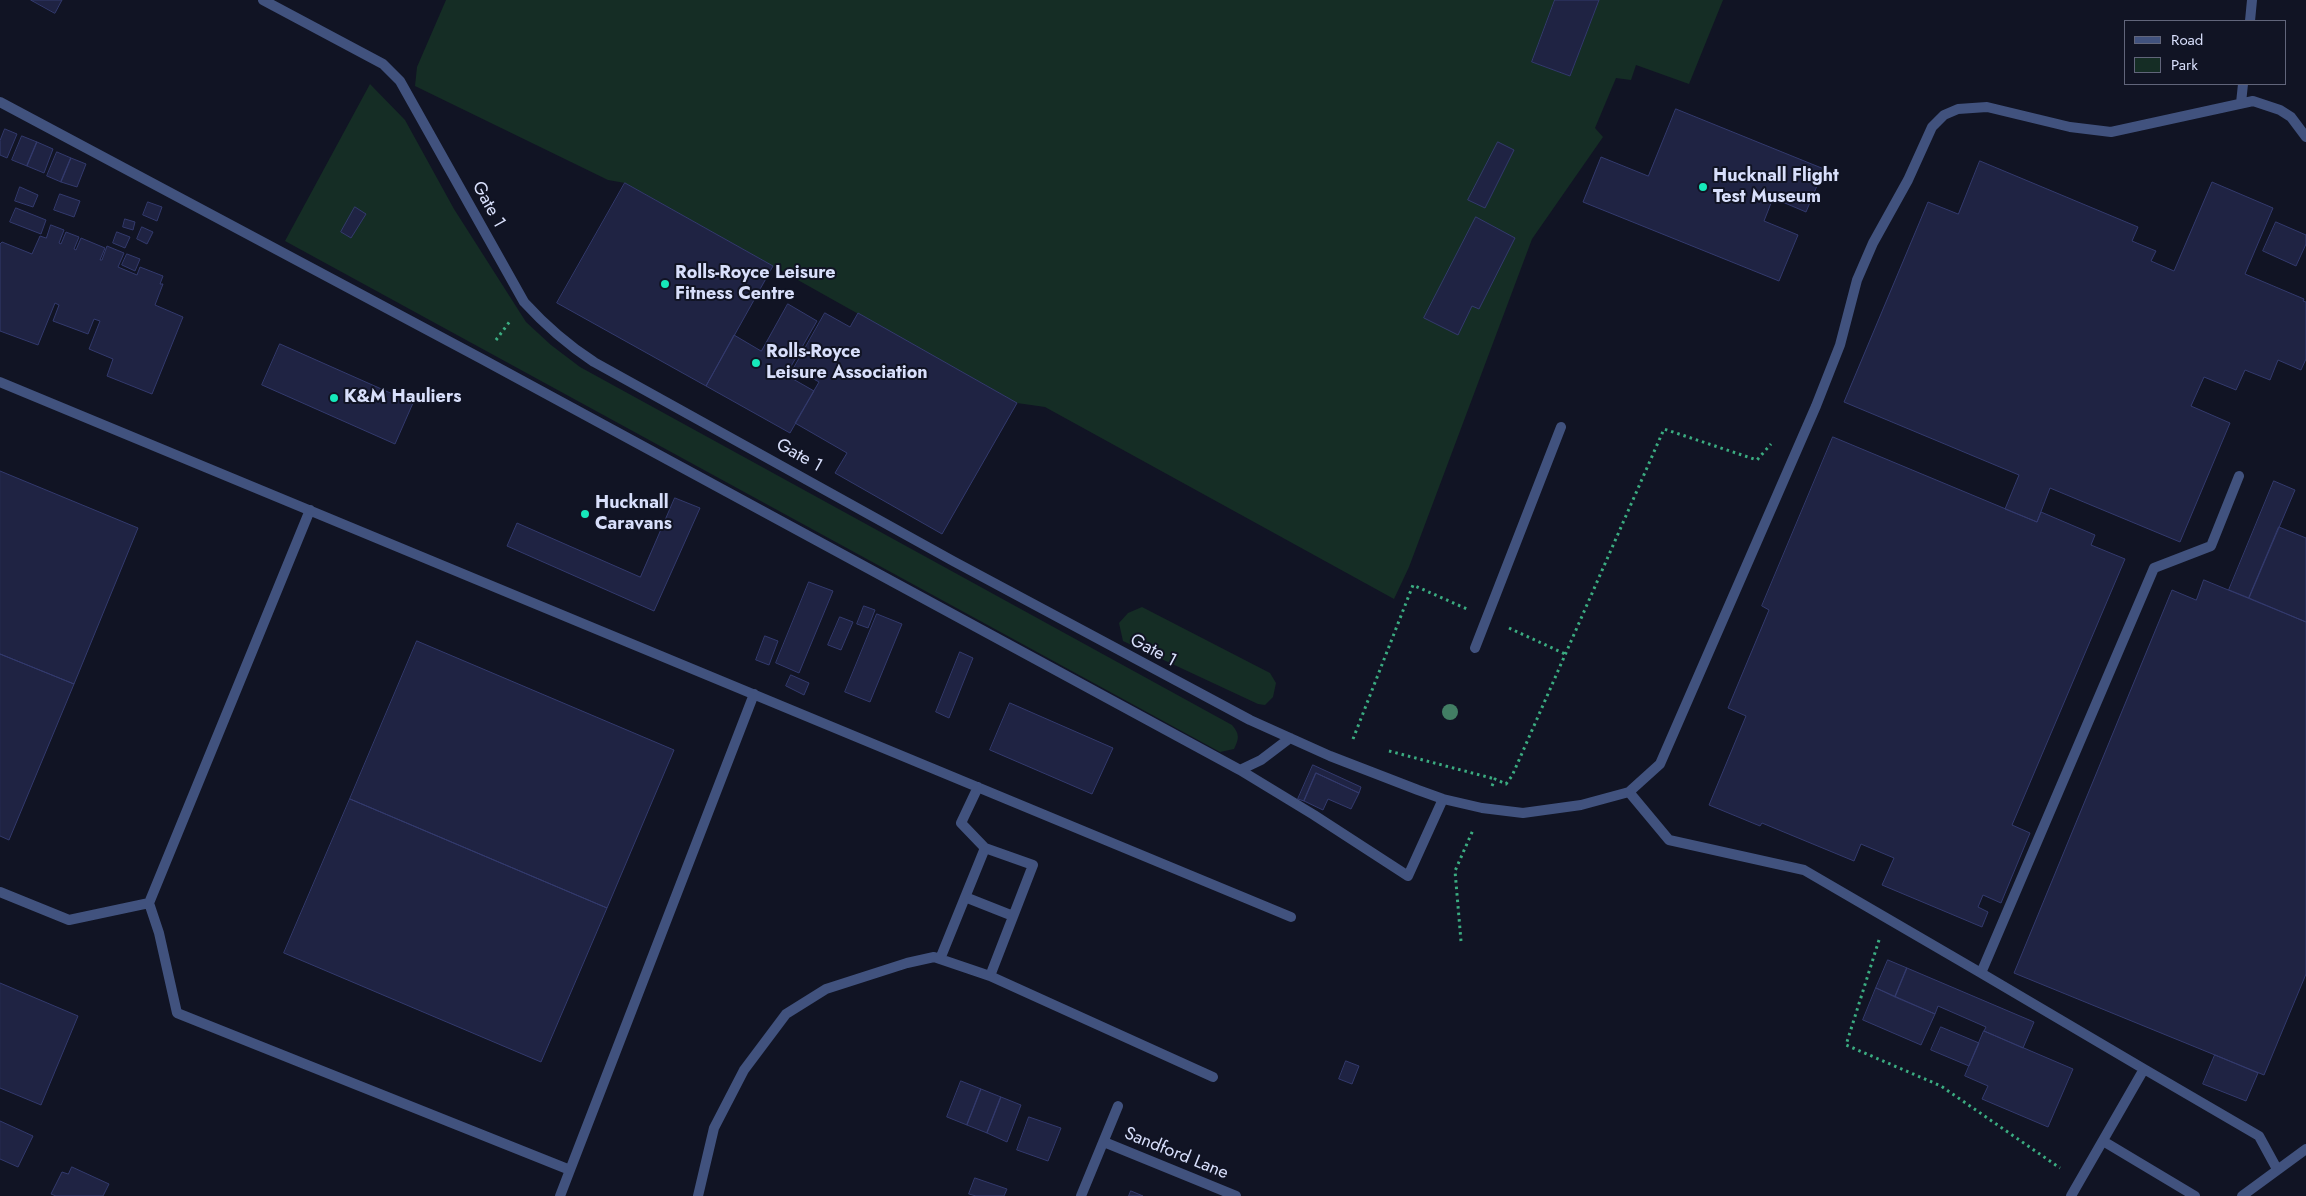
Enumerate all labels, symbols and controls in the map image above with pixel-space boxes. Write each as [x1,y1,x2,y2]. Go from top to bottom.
legend [2124,20,2286,85]
text: Road [2171,29,2203,51]
text: Park [2171,54,2198,76]
place label: Hucknall Flight Test Museum [1713,166,1839,208]
street label: Gate 1 [467,178,509,232]
marker: Hucknall Flight Test Museum [1697,181,1709,193]
place label: Rolls-Royce Leisure Fitness Centre [675,263,836,306]
marker: Rolls-Royce Leisure Fitness Centre [659,278,671,290]
place label: Rolls-Royce Leisure Association [766,342,928,384]
marker: Rolls-Royce Leisure Association [750,357,762,369]
place label: K&M Hauliers [344,387,462,409]
marker: K&M Hauliers [328,392,340,404]
street label: Gate 1 [772,435,826,477]
place label: Hucknall Caravans [595,493,672,536]
marker: Hucknall Caravans [579,508,591,520]
street label: Gate 1 [1126,630,1180,672]
street label: Sandford Lane [1121,1123,1231,1185]

